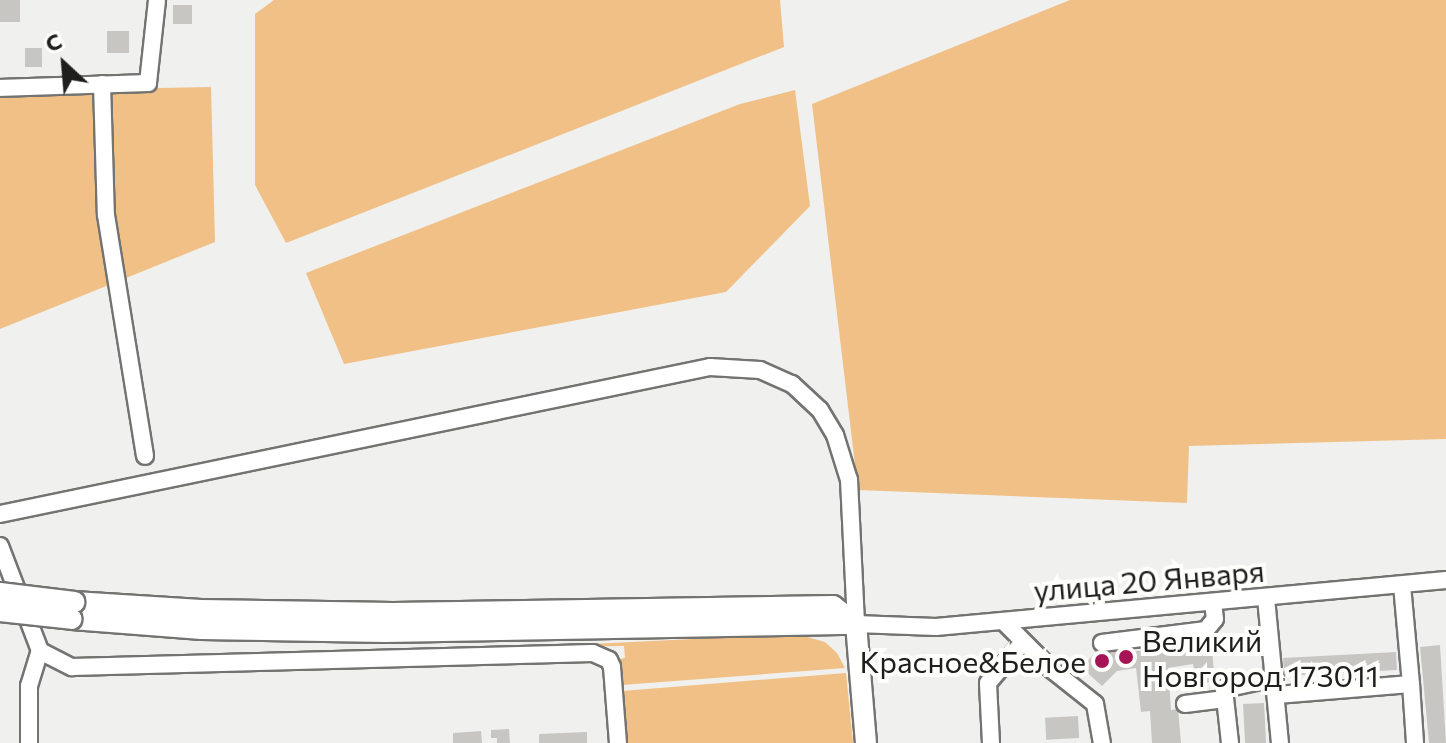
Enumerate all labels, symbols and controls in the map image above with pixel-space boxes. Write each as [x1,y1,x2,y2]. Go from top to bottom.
north arrow [24,24,104,104]
text: С [41,27,66,57]
street label: улица 20 Января [1032,552,1266,608]
place label: Великий Новгород 173011 [1142,622,1379,692]
place label: Красное&Белое [859,643,1086,679]
marker: Великий Новгород 173011 [1117,648,1135,666]
marker: Красное&Белое [1093,652,1111,670]

